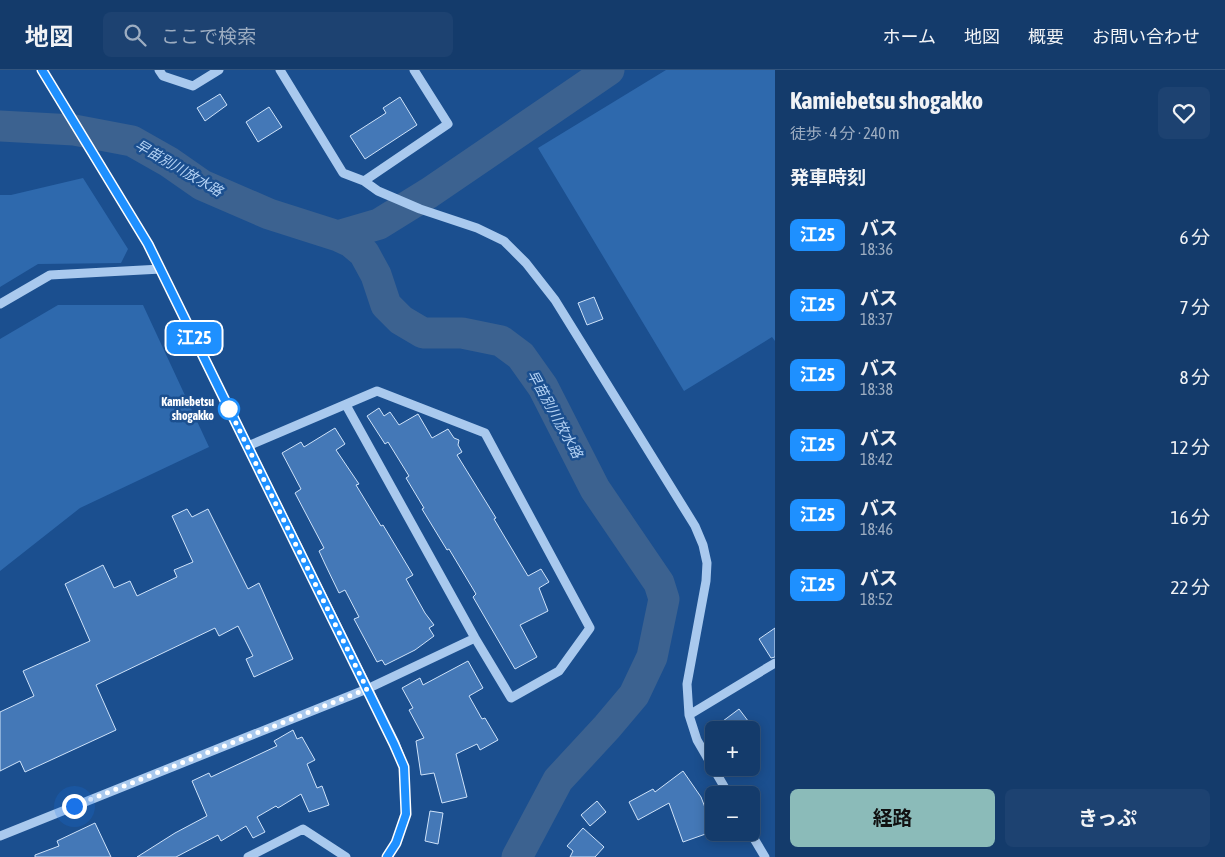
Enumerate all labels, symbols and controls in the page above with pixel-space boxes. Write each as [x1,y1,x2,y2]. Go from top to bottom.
search box [103,12,453,57]
icon: search [121,21,149,49]
text: 地図 [25,23,73,50]
text: ここで検索 [161,25,256,47]
text: ホーム [883,26,936,47]
text: 地図 [964,26,1000,47]
text: 概要 [1028,26,1064,47]
text: お問い合わせ [1092,26,1200,47]
text: Kamiebetsu shogakko [790,87,983,114]
button: heart [1158,87,1210,139]
text: 徒歩 · 4 分 · 240 m [790,124,900,142]
water label: 早苗別川放水路 [133,137,226,200]
text: 発車時刻 [790,166,866,188]
text: バス [860,217,898,239]
text: 江25 [800,224,835,245]
text: 6 分 [1179,226,1210,248]
text: 18:36 [860,240,893,258]
text: バス [860,287,898,309]
text: 江25 [800,294,835,315]
text: 7 分 [1179,296,1210,318]
text: 18:37 [860,310,893,328]
line badge: 江25 [165,322,223,354]
text: 江25 [177,327,211,348]
text: バス [860,357,898,379]
text: 江25 [800,364,835,385]
text: 8 分 [1179,366,1210,388]
water label: 早苗別川放水路 [524,367,586,462]
text: 18:38 [860,380,893,398]
place label: Kamiebetsu shogakko [161,395,214,423]
marker: Kamiebetsu shogakko [218,398,240,420]
text: バス [860,427,898,449]
text: 江25 [800,434,835,455]
text: 12 分 [1171,436,1210,458]
text: 18:42 [860,450,893,468]
text: バス [860,497,898,519]
text: 江25 [800,504,835,525]
text: 16 分 [1171,506,1210,528]
text: 18:46 [860,520,893,538]
text: バス [860,567,898,589]
text: 江25 [800,574,835,595]
text: 22 分 [1171,576,1210,598]
text: 18:52 [860,590,893,608]
map controls [705,721,760,841]
button: + [705,721,760,776]
button: − [705,786,760,841]
button: 経路 [790,789,995,847]
button: きっぷ [1005,789,1210,847]
your location [62,794,87,819]

